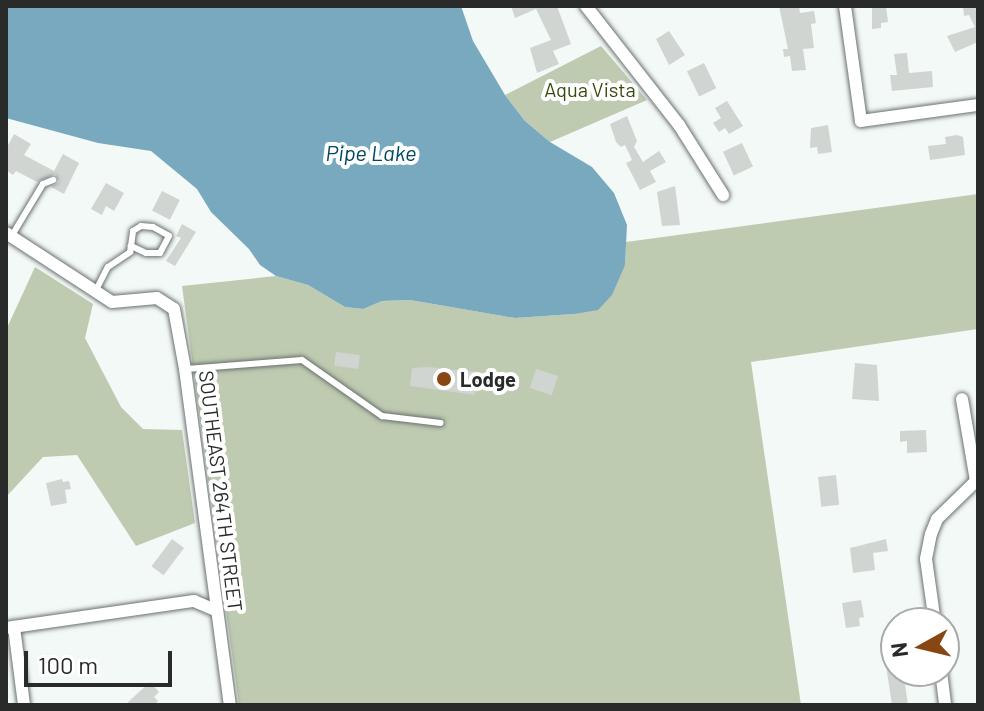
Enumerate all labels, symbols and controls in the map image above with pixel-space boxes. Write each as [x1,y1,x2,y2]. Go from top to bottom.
park label: Aqua Vista [544,77,636,101]
water label: Pipe Lake [326,140,416,166]
place label: Lodge [460,367,516,391]
street label: SOUTHEAST 264TH STREET [194,369,248,613]
marker: Lodge [435,370,453,388]
north arrow [880,607,960,687]
scale bar [28,635,176,685]
text: N [884,641,912,659]
text: 100 m [38,650,98,679]

